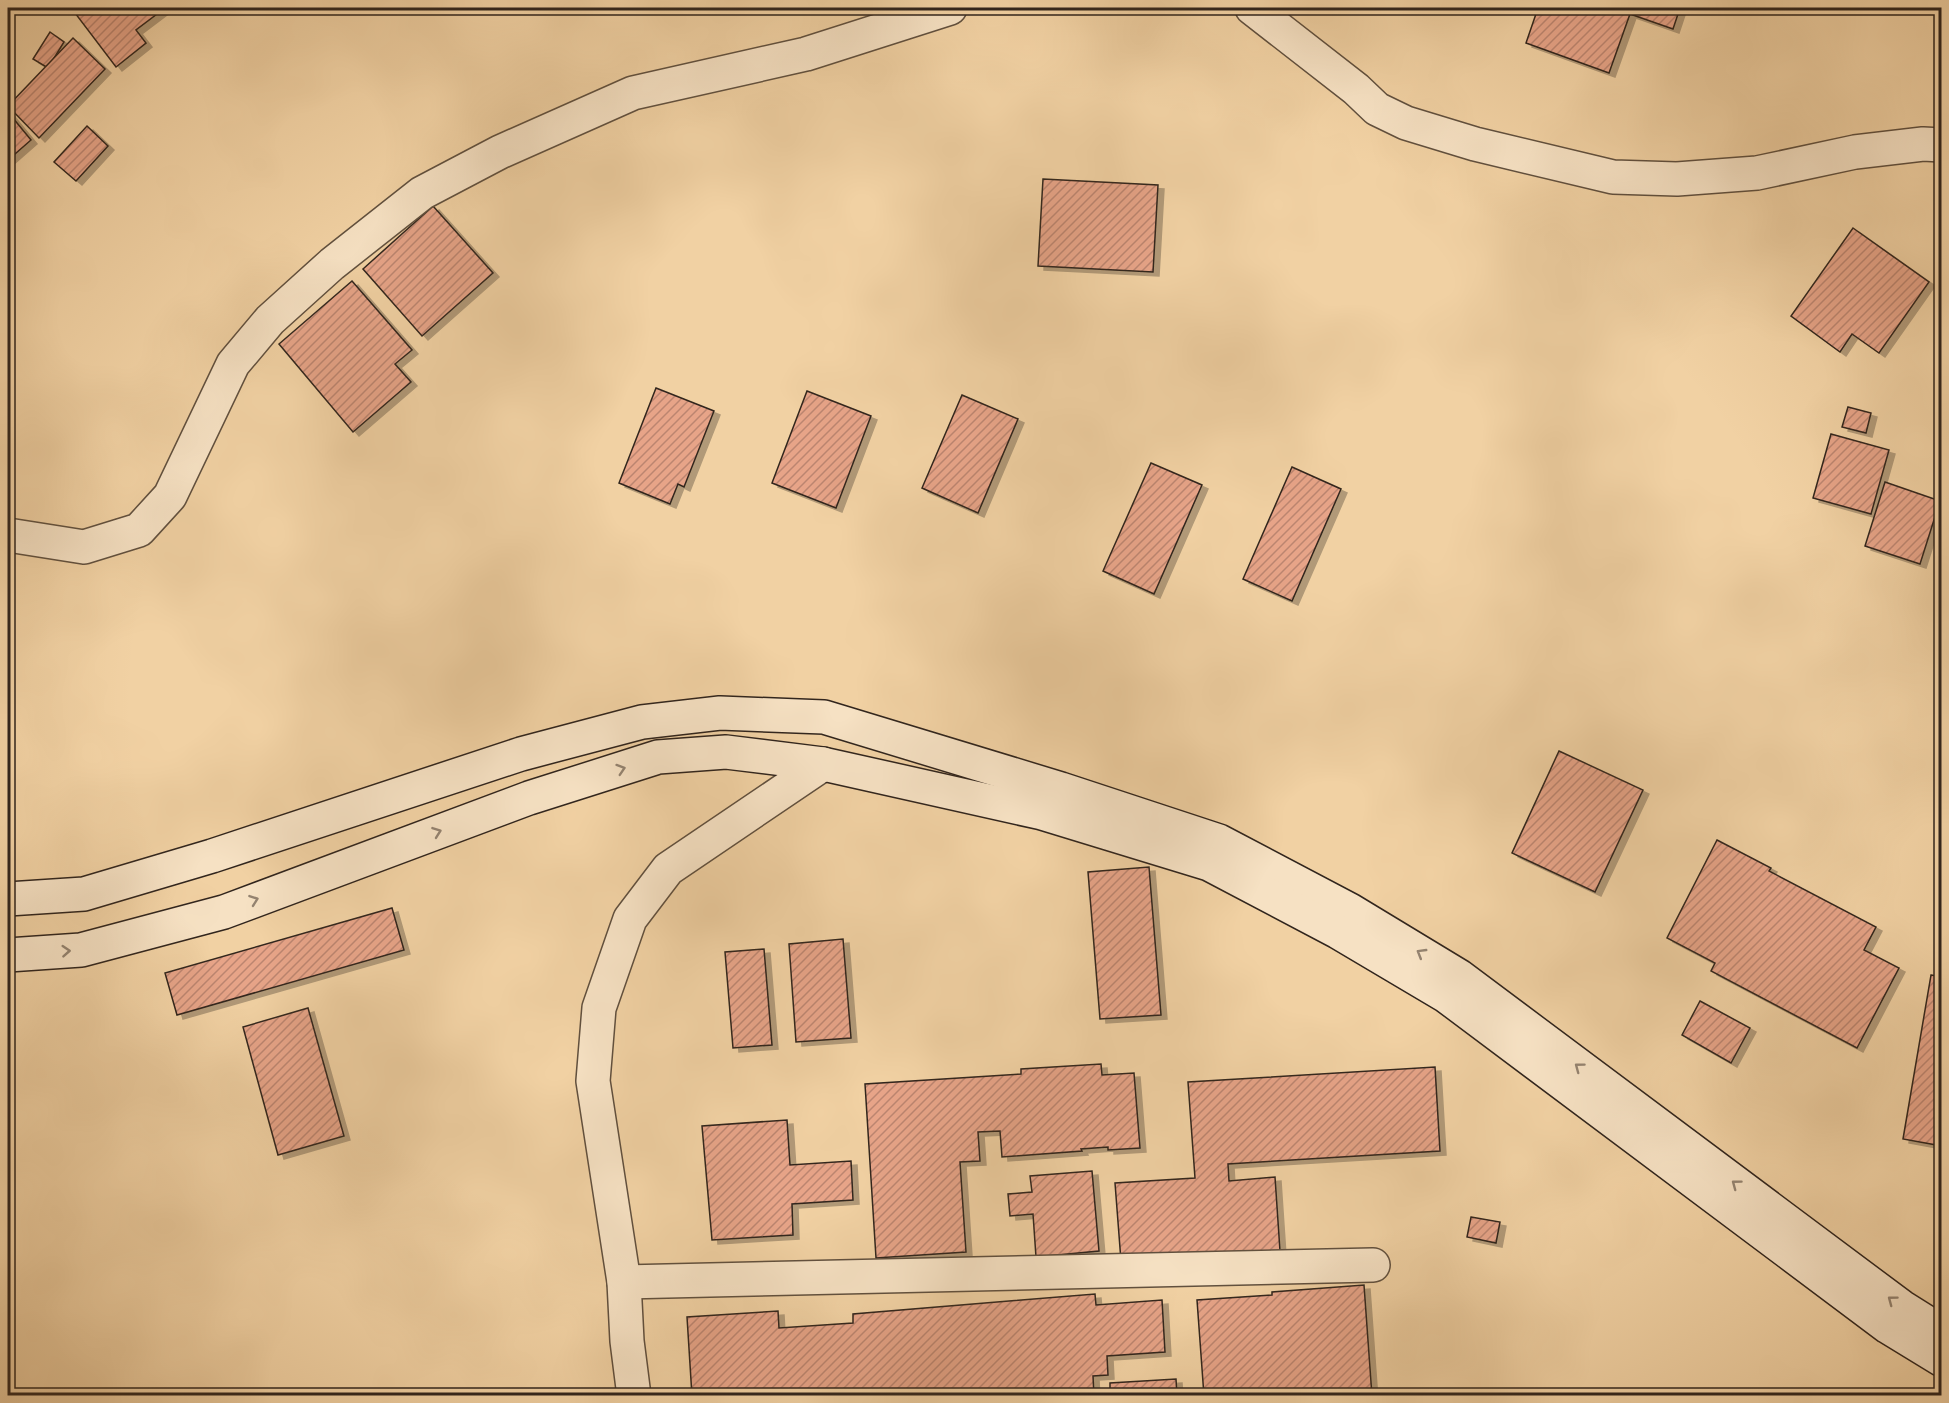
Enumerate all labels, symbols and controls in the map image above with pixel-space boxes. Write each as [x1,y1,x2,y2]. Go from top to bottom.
one-way arrow [615,764,626,776]
one-way arrow [431,827,441,840]
one-way arrow [248,895,259,908]
one-way arrow [61,944,70,957]
one-way arrow [1417,949,1427,961]
one-way arrow [1575,1064,1586,1075]
one-way arrow [1731,1180,1742,1191]
one-way arrow [1888,1296,1899,1307]

